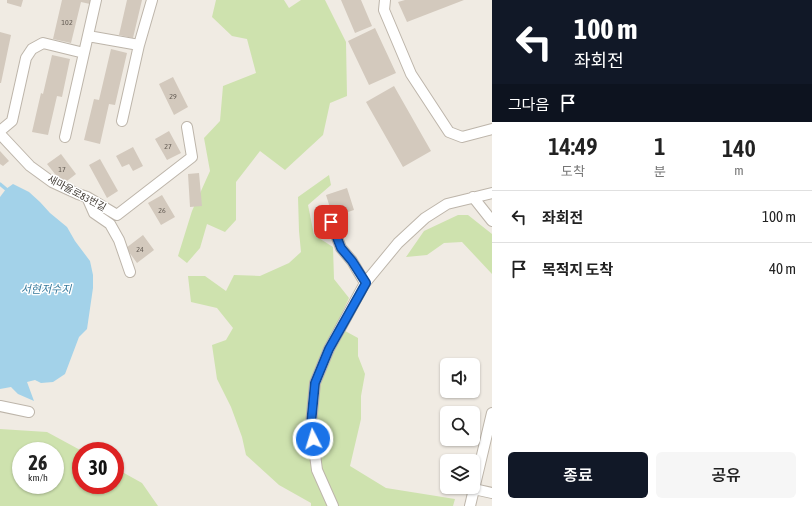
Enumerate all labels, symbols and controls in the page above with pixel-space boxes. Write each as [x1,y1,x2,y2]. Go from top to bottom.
text: 100 m [574,13,637,45]
icon: left [508,16,560,68]
house number: 102 [61,18,73,27]
text: 좌회전 [574,50,624,71]
house number: 29 [169,92,177,101]
icon: arrive [557,92,579,114]
text: 그다음 [508,96,549,113]
text: 14:49 [548,133,598,160]
text: 1 [654,133,665,160]
text: 140 [722,135,756,162]
house number: 27 [164,142,172,151]
text: m [734,163,744,178]
text: 도착 [561,164,585,179]
text: 분 [654,164,666,179]
house number: 17 [58,165,66,174]
street label: 새마을로83번길 [46,173,108,213]
pin [314,205,348,239]
house number: 26 [158,206,166,215]
icon: left [508,206,530,228]
text: 100 m [762,208,796,225]
text: 좌회전 [542,209,583,226]
icon: arrive [320,211,342,233]
house number: 24 [136,245,144,254]
icon: arrive [508,258,530,280]
text: 40 m [769,260,796,277]
text: 목적지 도착 [542,261,613,278]
water label: 서현저수지 [21,283,72,295]
map controls [440,358,480,494]
button: sound [440,358,480,398]
button: search [440,406,480,446]
position arrow [292,418,334,460]
speed limit sign: 30 [72,442,124,494]
text: 26 [29,451,47,474]
button: 종료 [508,452,648,498]
button: 공유 [656,452,796,498]
button: layers [440,454,480,494]
text: km/h [28,472,48,483]

